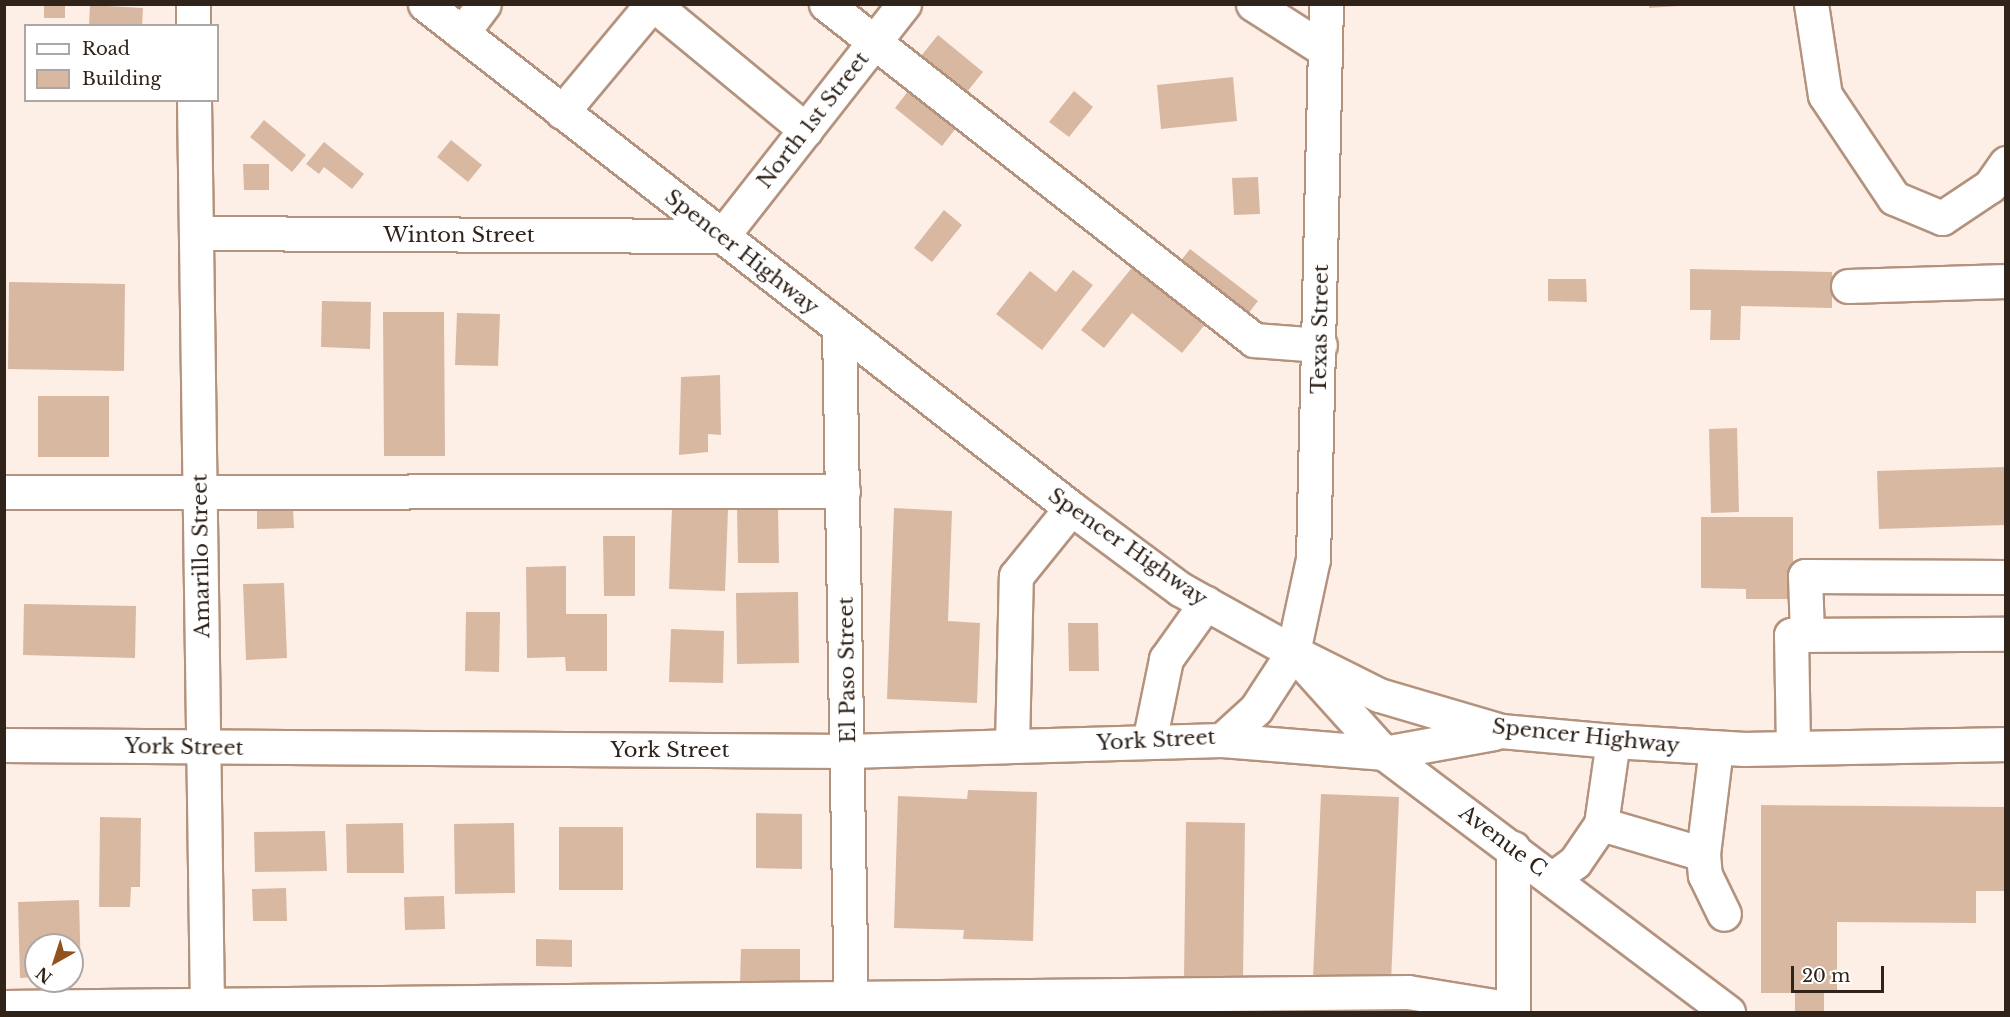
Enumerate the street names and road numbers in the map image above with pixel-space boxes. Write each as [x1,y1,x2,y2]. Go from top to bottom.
street label: North 1st Street [752,47,874,193]
street label: Spencer Highway [660,184,824,320]
street label: Winton Street [383,222,535,248]
street label: Texas Street [1306,264,1334,394]
street label: Amarillo Street [187,474,215,638]
street label: Spencer Highway [1043,482,1213,612]
street label: El Paso Street [833,597,861,743]
street label: Spencer Highway [1491,714,1681,758]
street label: York Street [1096,724,1216,756]
street label: York Street [124,733,244,761]
street label: York Street [610,737,730,763]
street label: Avenue C [1454,800,1552,882]

